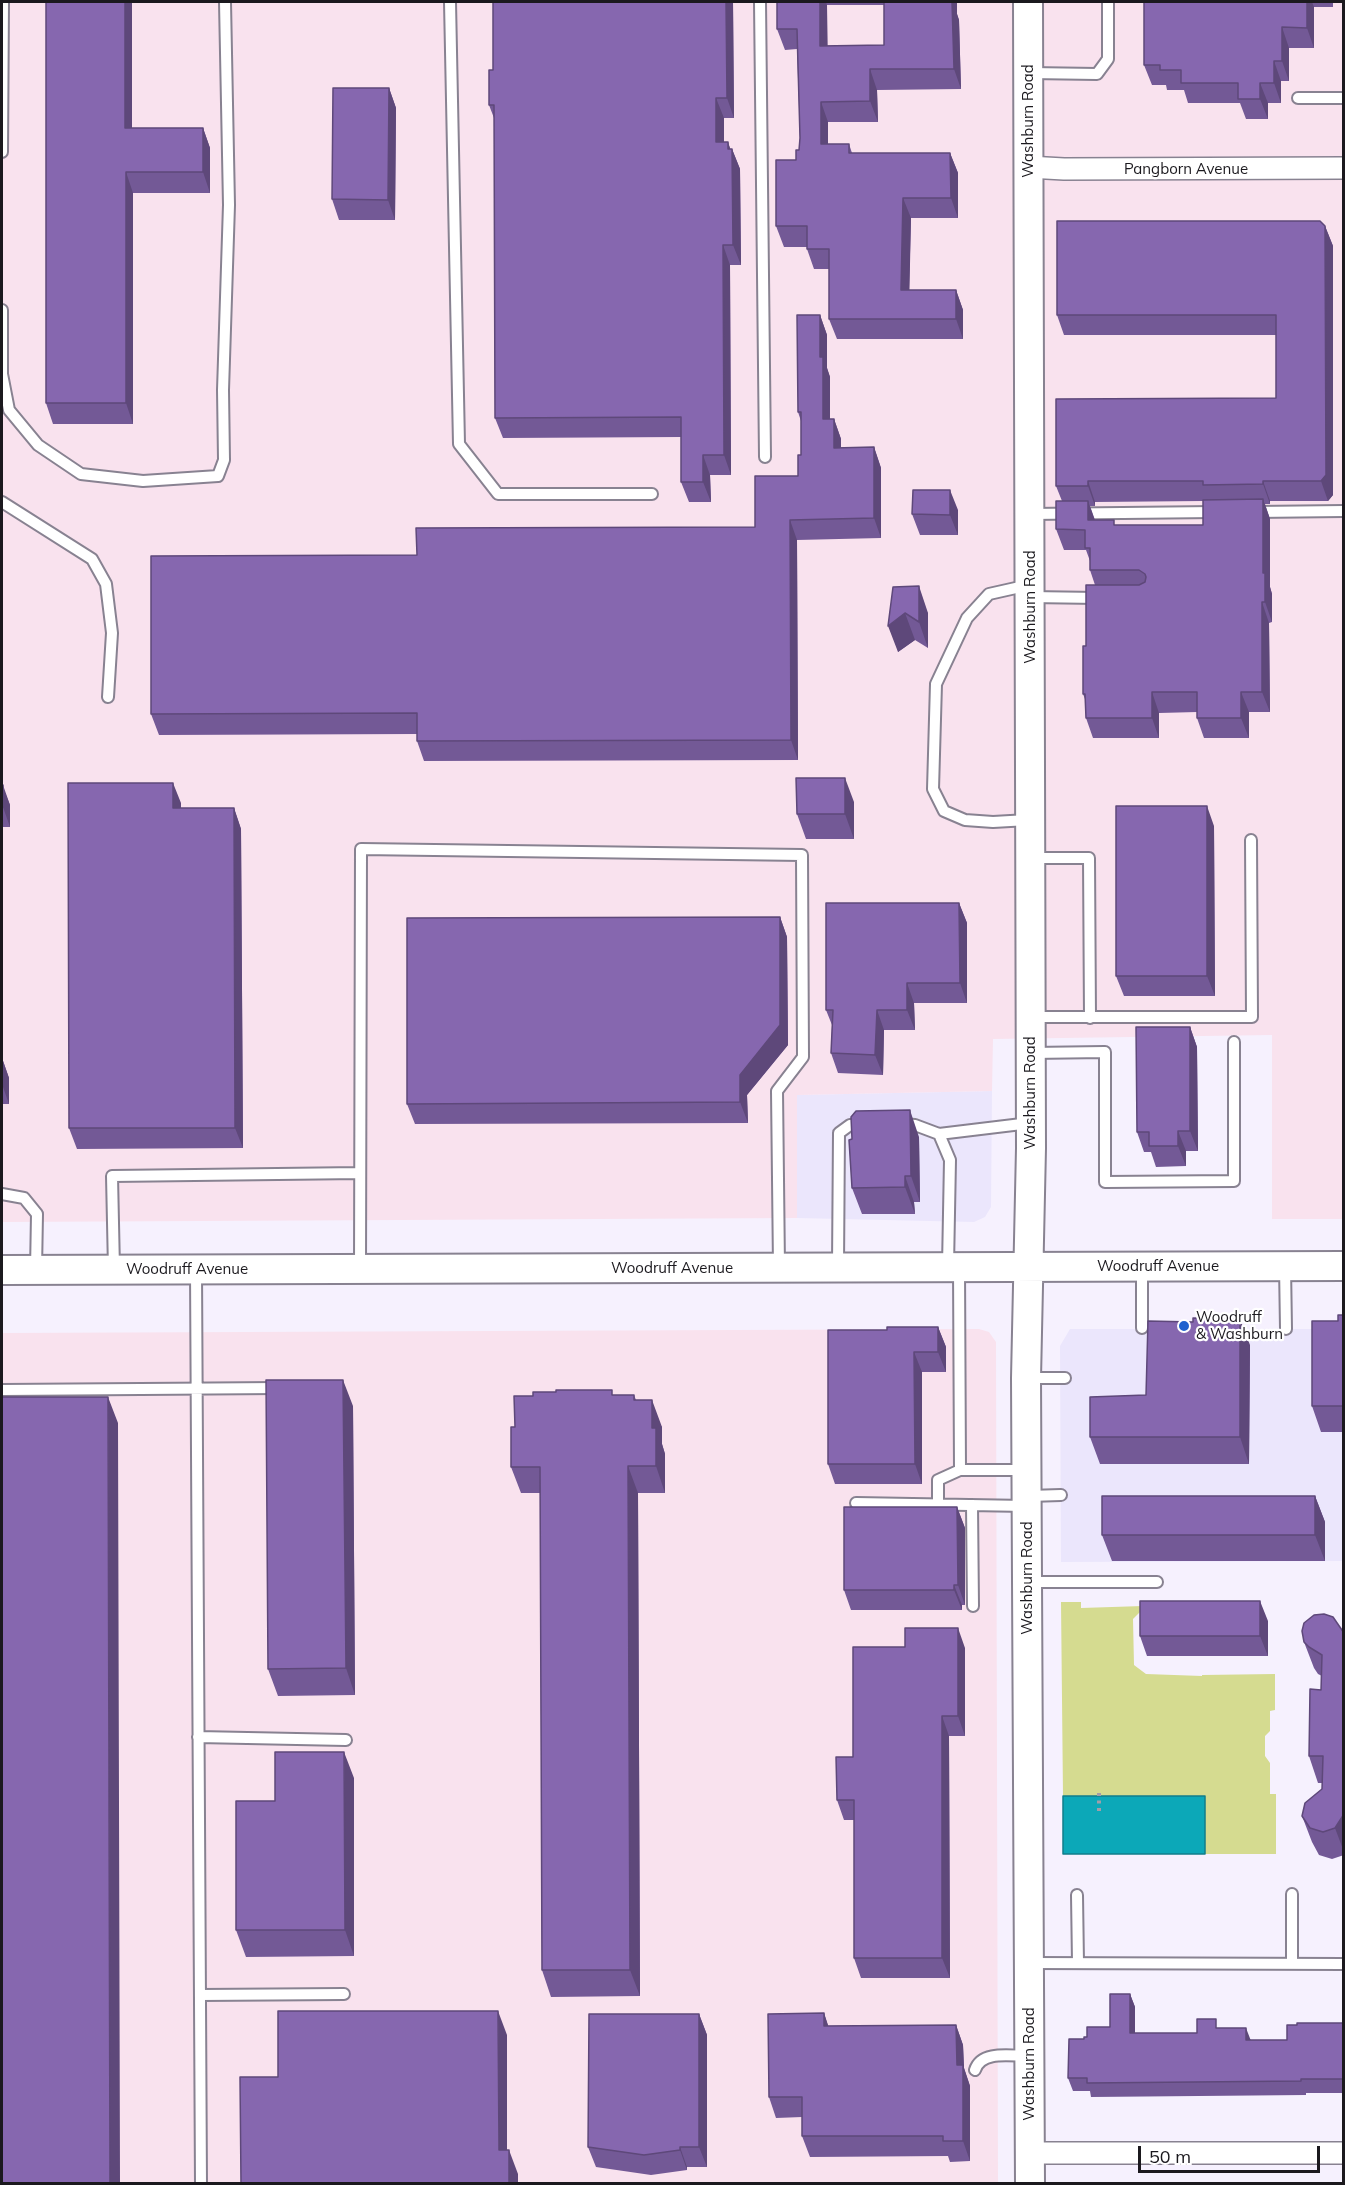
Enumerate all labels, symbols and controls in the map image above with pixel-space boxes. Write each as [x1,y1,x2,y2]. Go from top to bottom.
street label: Washburn Road [1019,64,1037,178]
street label: Pangborn Avenue [1124,160,1248,178]
street label: Washburn Road [1021,550,1039,664]
street label: Washburn Road [1021,1036,1039,1150]
street label: Woodruff Avenue [1097,1257,1219,1275]
street label: Woodruff Avenue [611,1259,733,1277]
street label: Woodruff Avenue [126,1260,248,1278]
place label: Woodruff & Washburn [1196,1308,1283,1343]
marker: Woodruff & Washburn [1177,1319,1191,1333]
street label: Washburn Road [1018,1521,1036,1635]
street label: Washburn Road [1020,2007,1038,2121]
scale bar [1141,2134,1322,2172]
text: 50 m [1149,2145,1191,2168]

